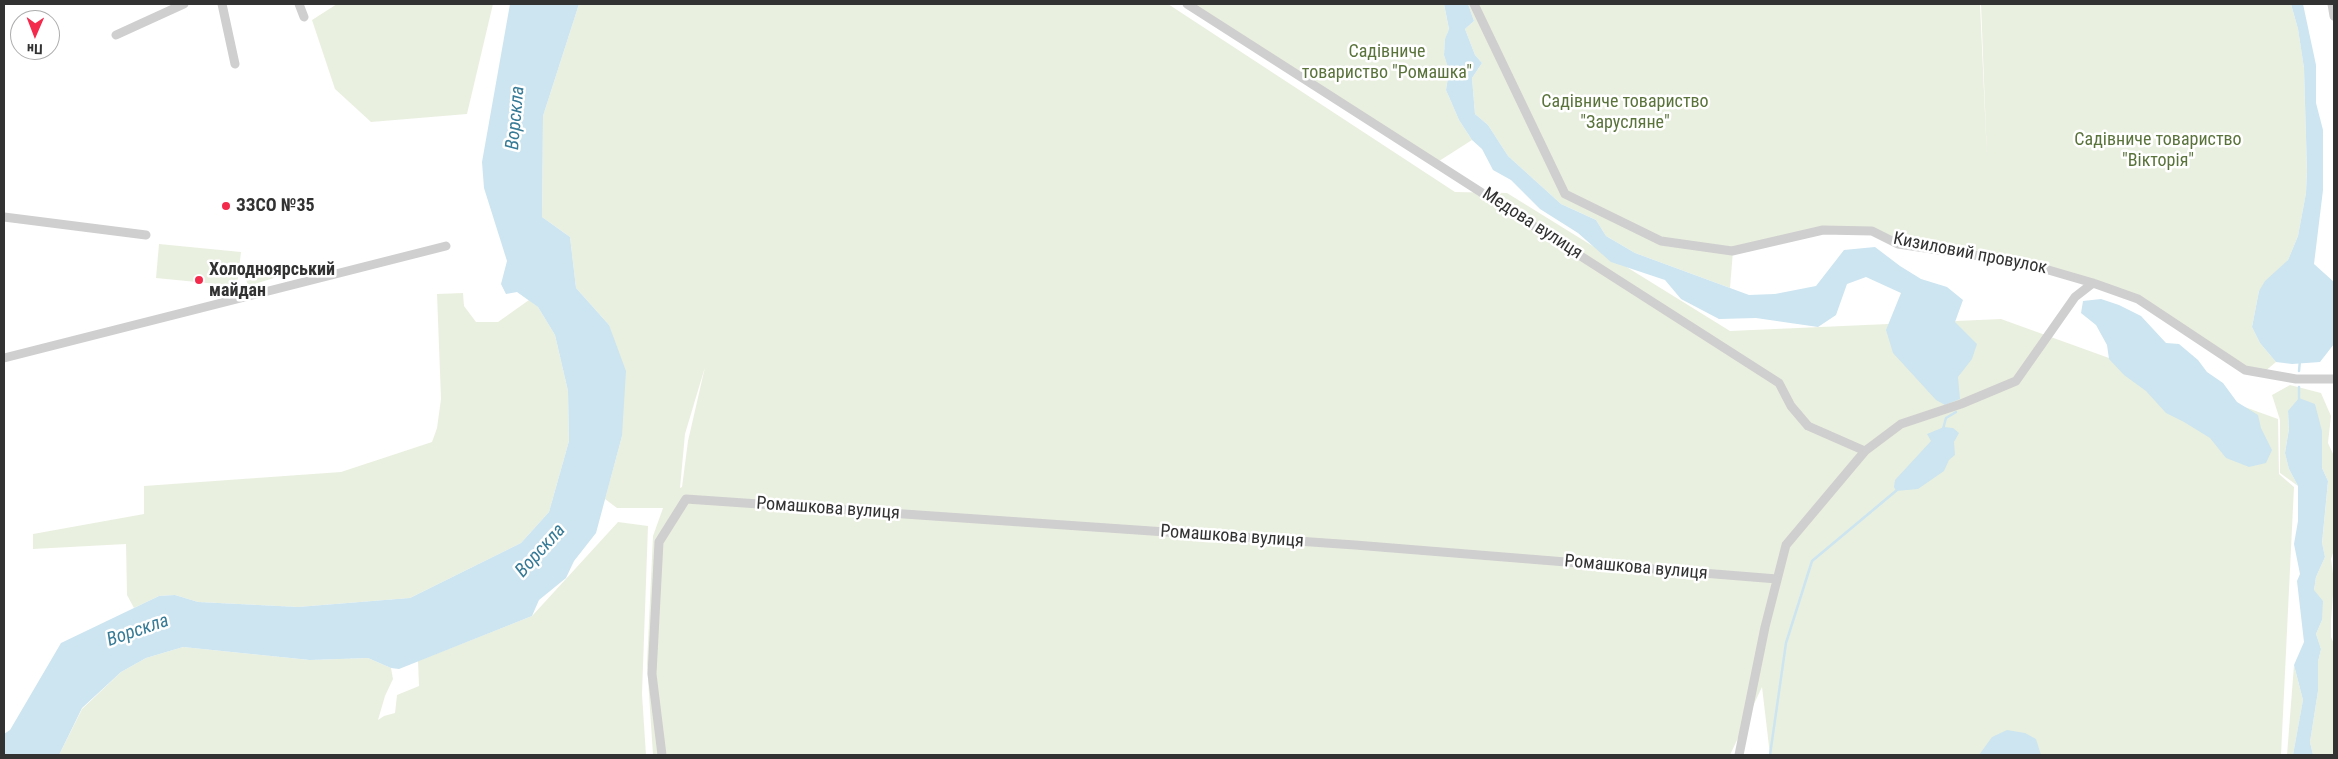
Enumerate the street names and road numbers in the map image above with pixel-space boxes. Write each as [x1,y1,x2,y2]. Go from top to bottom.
street label: Медова вулиця [1478,184,1586,264]
street label: Кизиловий провулок [1891,229,2049,279]
street label: Ромашкова вулиця [756,493,900,525]
street label: Ромашкова вулиця [1160,521,1304,553]
street label: Ромашкова вулиця [1563,551,1709,585]

